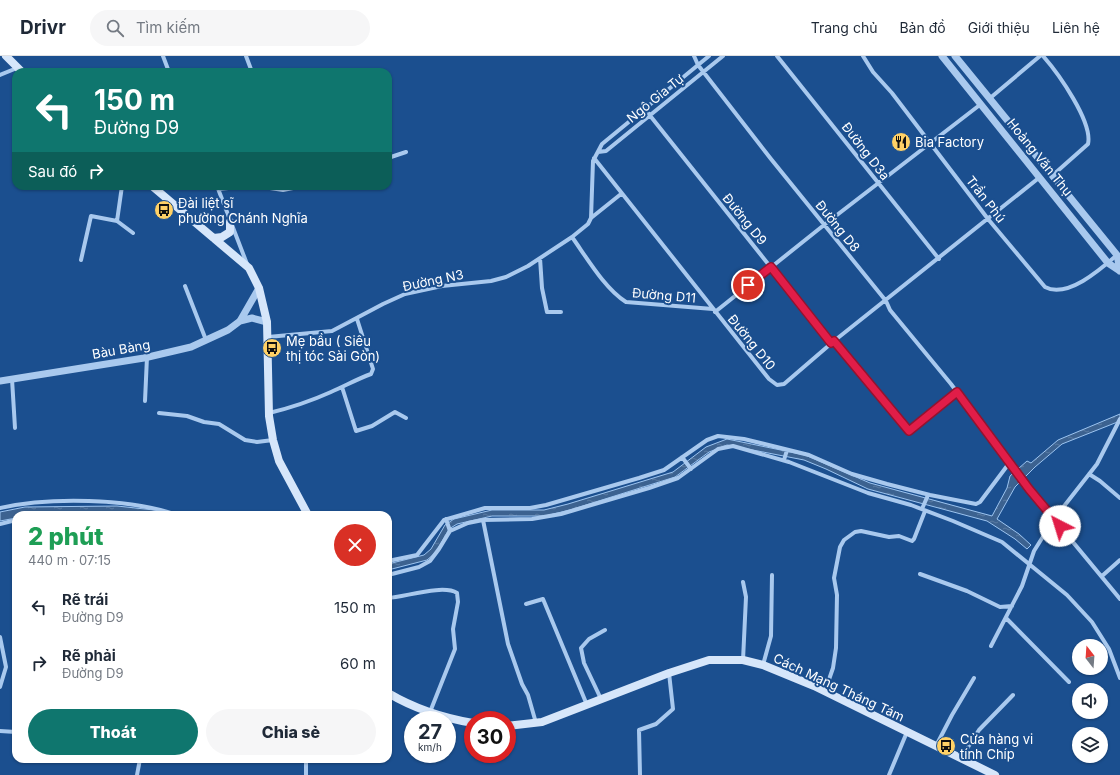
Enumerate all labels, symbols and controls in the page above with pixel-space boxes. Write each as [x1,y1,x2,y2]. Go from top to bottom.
search box [90,10,370,46]
text: Drivr [20,16,66,39]
icon: search [104,17,126,39]
text: Tìm kiếm [136,18,200,37]
text: Trang chủ [811,19,877,36]
text: Bản đồ [899,19,946,36]
text: Giới thiệu [968,19,1030,36]
text: Liên hệ [1052,19,1100,36]
street label: Ngô Gia Tự [623,70,687,126]
text: 150 m [94,83,175,117]
icon: left [28,84,80,136]
street label: Hoàng Văn Thụ [1004,115,1076,199]
text: Đường D9 [94,117,179,138]
street label: Đường D3a [839,119,893,183]
restaurant icon: Bia Factory [890,131,912,153]
place label: Bia Factory [915,134,984,150]
icon: right [85,160,107,182]
text: Sau đó [28,162,77,181]
street label: Trần Phú [963,172,1009,226]
street label: Đường D9 [719,190,771,248]
place label: Đài liệt sĩ phường Chánh Nghĩa [178,195,308,226]
street label: Đường D8 [812,197,864,255]
bus stop icon: Đài liệt sĩ phường Chánh Nghĩa [153,199,175,221]
street label: Đường N3 [401,266,465,294]
pin [731,268,765,302]
icon: arrive [737,274,759,296]
street label: Đường D11 [631,284,697,306]
street label: Đường D10 [725,311,779,373]
place label: Mẹ bầu ( Siêu thị tóc Sài Gòn) [286,333,380,364]
street label: Bàu Bàng [91,336,151,362]
bus stop icon: Mẹ bầu ( Siêu thị tóc Sài Gòn) [261,337,283,359]
position arrow [1039,505,1081,547]
text: 2 phút [28,522,104,551]
button: close [334,524,376,566]
text: 440 m · 07:15 [28,552,111,568]
text: Rẽ trái [62,590,108,609]
icon: left [28,596,50,618]
text: 150 m [334,598,376,617]
text: Đường D9 [62,609,124,625]
north arrow [1072,639,1108,675]
map controls [1072,639,1108,763]
text: Rẽ phải [62,646,116,665]
street label: Cách Mạng Tháng Tám [771,650,907,724]
icon: right [28,652,50,674]
text: 60 m [340,654,376,673]
text: Đường D9 [62,665,124,681]
button: sound [1072,683,1108,719]
button: Thoát [28,709,198,755]
button: Chia sẻ [206,709,376,755]
speed limit sign: 30 [464,711,516,763]
text: 27 [418,720,442,744]
button: layers [1072,727,1108,763]
place label: Cửa hàng vi tính Chíp [960,731,1033,762]
bus stop icon: Cửa hàng vi tính Chíp [935,735,957,757]
text: km/h [418,741,442,753]

